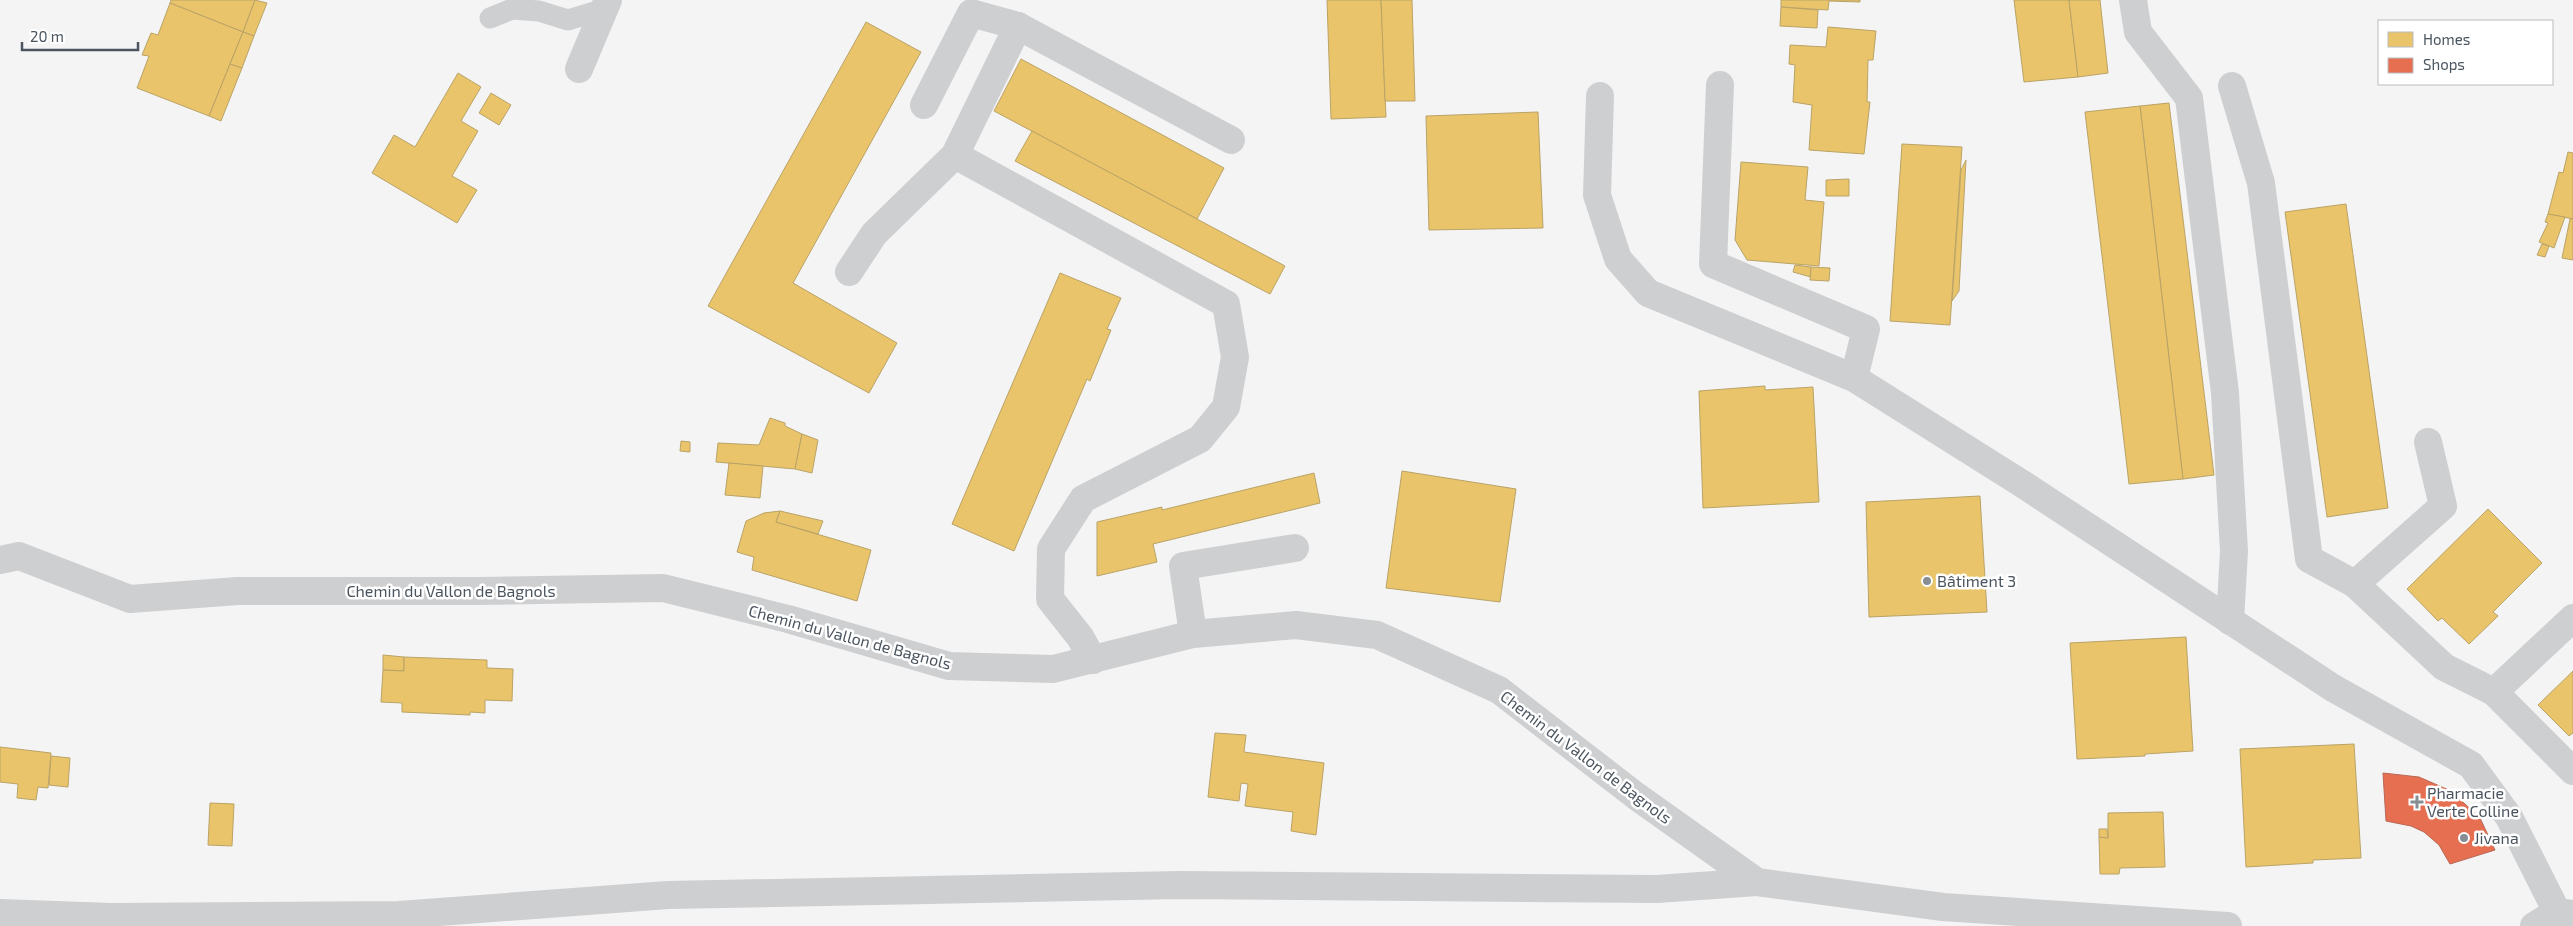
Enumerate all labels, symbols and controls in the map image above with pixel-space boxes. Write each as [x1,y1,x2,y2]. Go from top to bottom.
scale bar [22,20,139,52]
legend [2378,20,2553,85]
text: 20 m [30,27,64,45]
text: Homes [2423,30,2470,48]
text: Shops [2423,55,2465,73]
place label: Bâtiment 3 [1937,571,2016,590]
marker: Bâtiment 3 [1921,575,1933,587]
street label: Chemin du Vallon de Bagnols [346,581,556,600]
street label: Chemin du Vallon de Bagnols [747,600,954,673]
street label: Chemin du Vallon de Bagnols [1497,686,1676,827]
place label: Pharmacie Verte Colline [2427,783,2519,820]
marker: Pharmacie Verte Colline [2411,796,2423,808]
place label: Jivana [2474,828,2519,847]
marker: Jivana [2458,832,2470,844]

